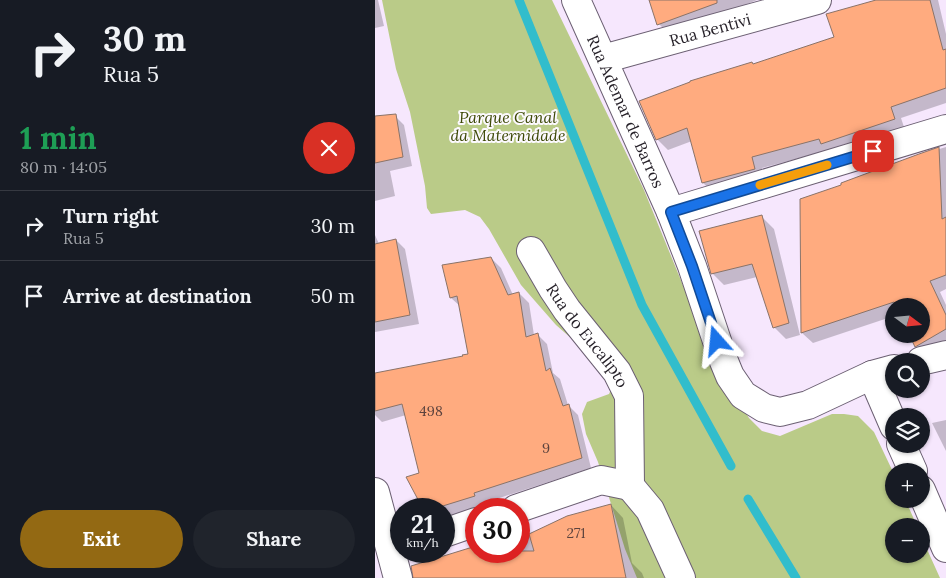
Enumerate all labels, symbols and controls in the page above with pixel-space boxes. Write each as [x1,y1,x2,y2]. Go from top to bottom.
street label: Rua Bentivi [667,9,753,50]
text: 30 m [103,16,186,61]
icon: right [20,20,85,85]
street label: Rua Ademar de Barros [583,32,669,191]
text: Rua 5 [103,60,159,88]
park label: Parque Canal da Maternidade [450,107,566,145]
text: 1 min [20,119,97,157]
button: close [303,122,355,174]
pin [852,130,894,172]
icon: arrive [859,137,887,165]
text: 80 m · 14:05 [20,157,107,177]
text: Turn right [63,204,159,228]
icon: right [20,212,48,240]
text: 30 m [311,214,355,238]
text: Rua 5 [63,228,104,248]
street label: Rua do Eucalipto [542,280,633,391]
icon: arrive [20,282,48,310]
text: Arrive at destination [63,284,252,308]
text: 50 m [311,284,355,308]
north arrow [885,298,930,342]
map controls [885,298,930,563]
position arrow [690,314,742,366]
button: search [885,353,930,398]
house number: 498 [419,402,443,420]
button: layers [885,408,930,453]
house number: 9 [542,439,550,457]
button: + [885,463,930,508]
speed limit sign: 30 [465,498,530,563]
text: 21 [411,508,434,540]
button: Exit [20,510,183,568]
button: Share [193,510,355,568]
button: − [885,518,930,563]
house number: 271 [566,524,586,542]
text: km/h [406,535,439,550]

